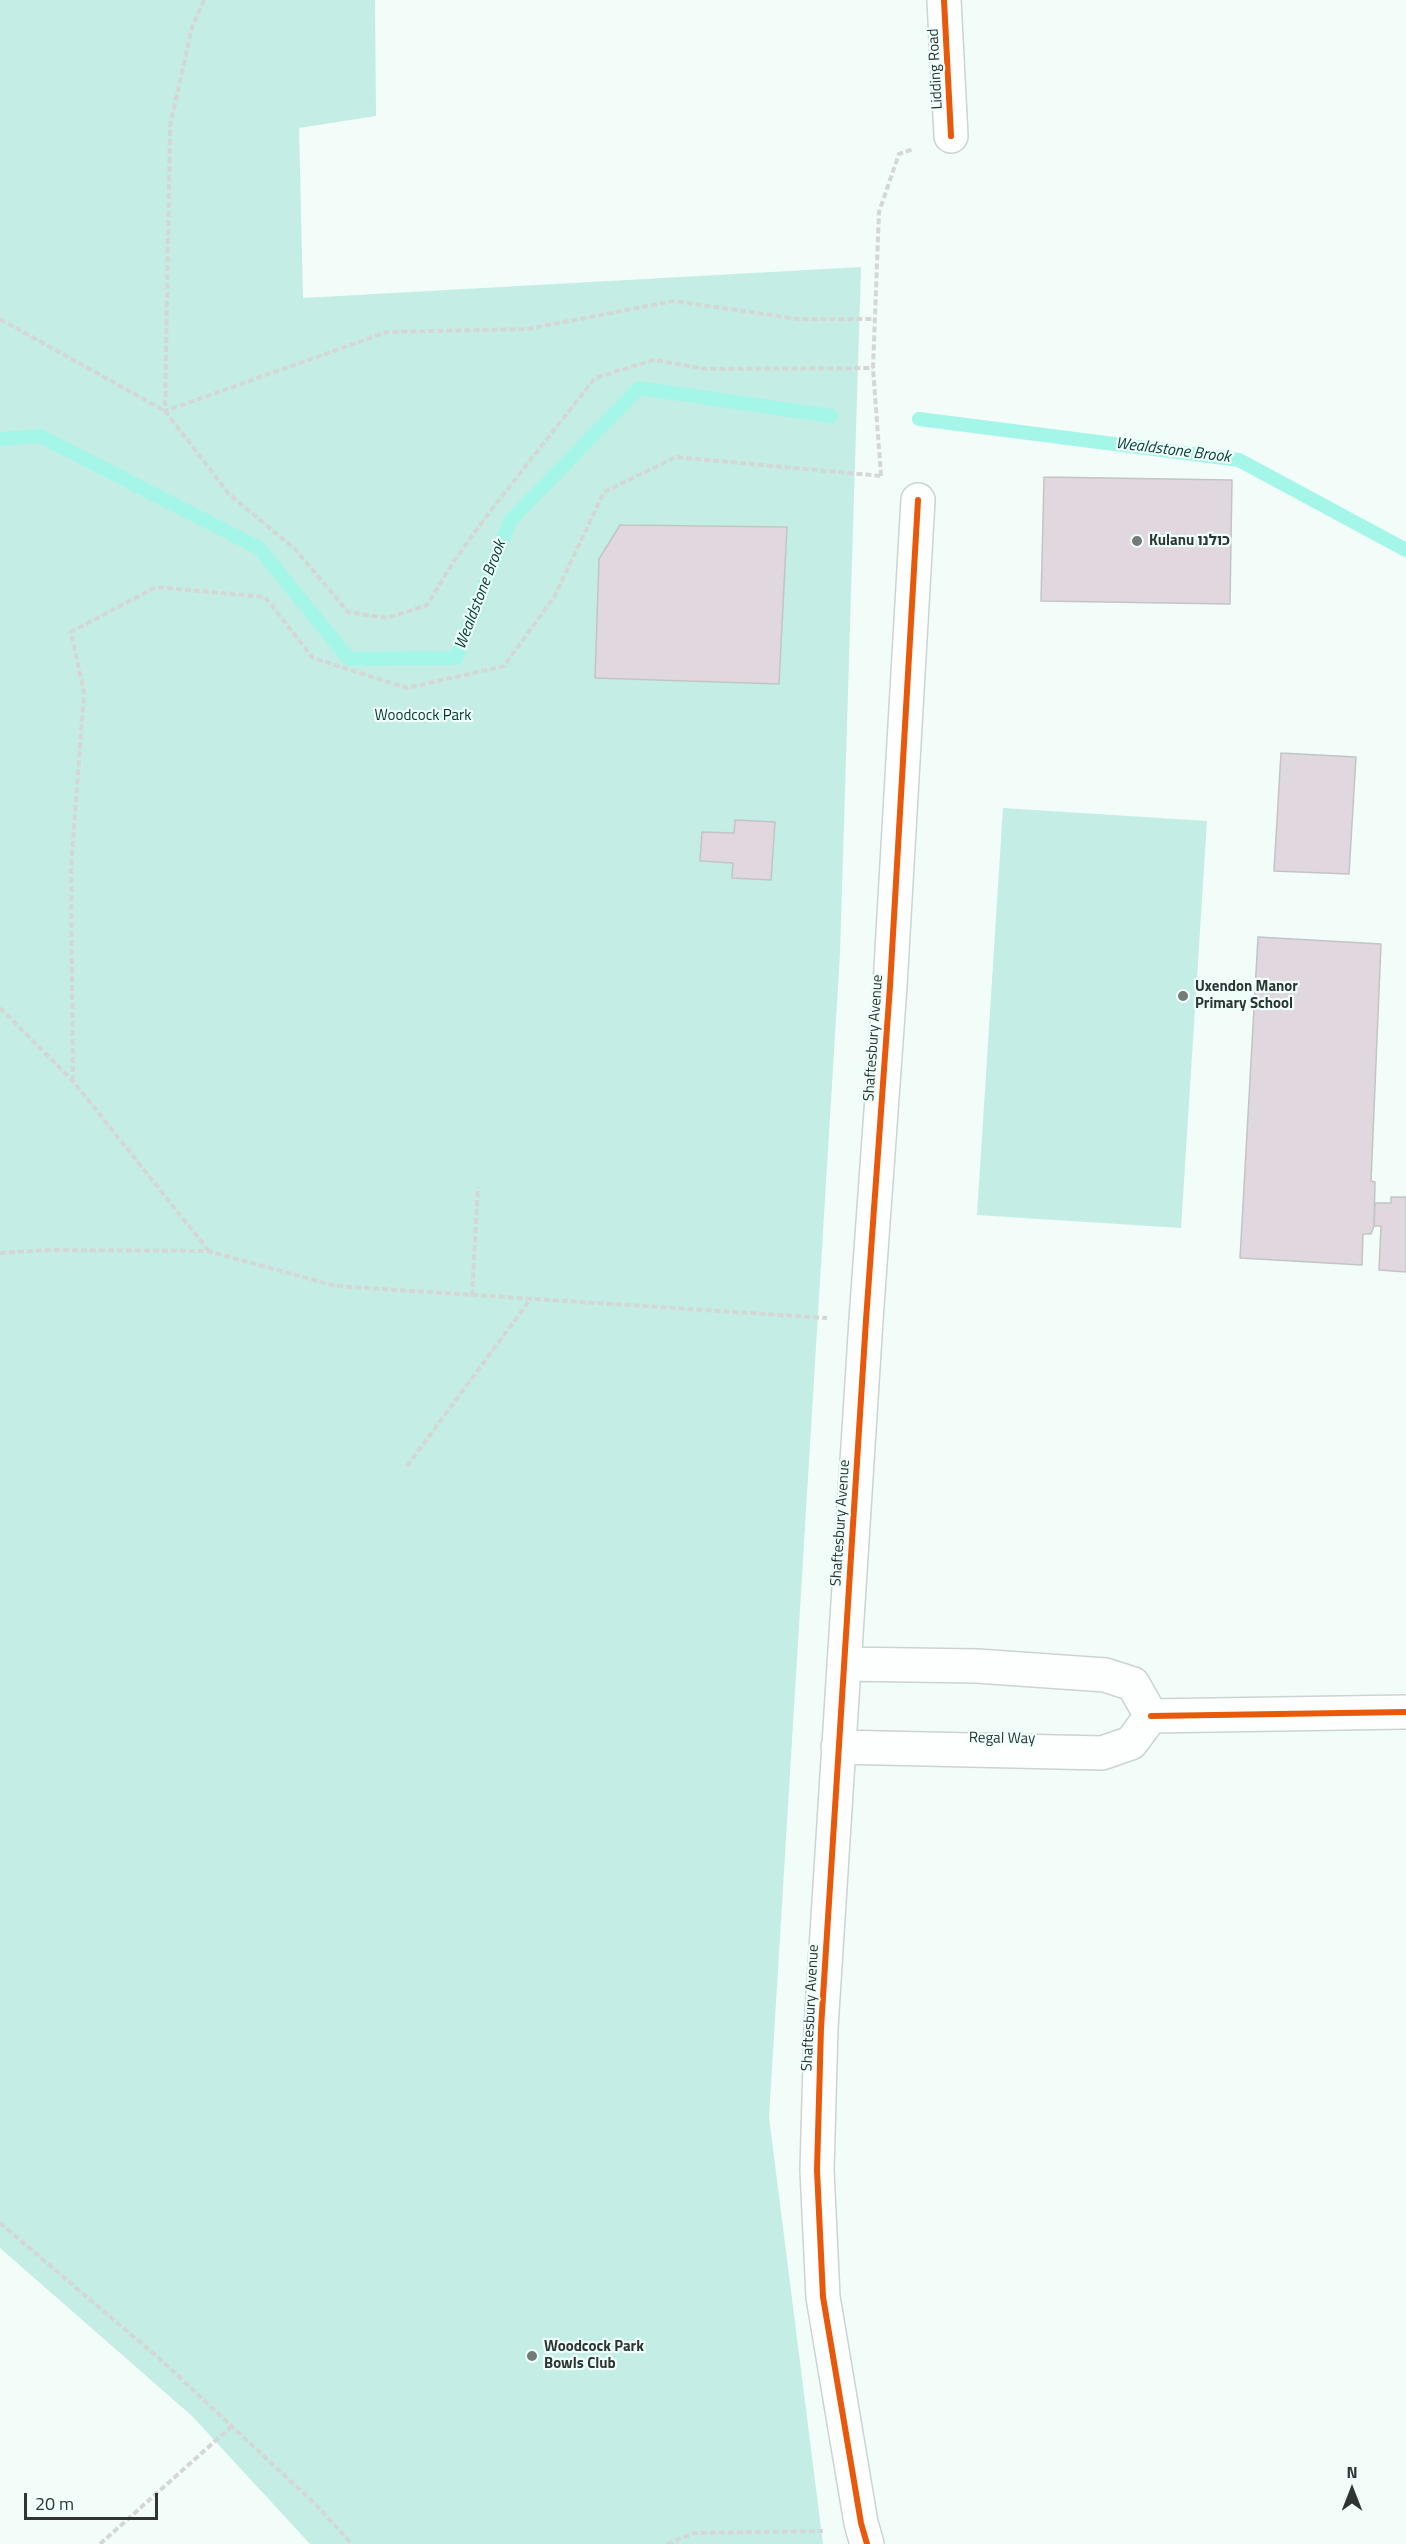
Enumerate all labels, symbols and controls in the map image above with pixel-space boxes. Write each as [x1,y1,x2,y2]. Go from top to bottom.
street label: Lidding Road [925,28,947,110]
water label: Wealdstone Brook [1115,434,1231,468]
place label: Kulanu כולנו [1149,532,1230,550]
marker: Kulanu כולנו [1130,534,1144,548]
water label: Wealdstone Brook [451,538,511,652]
park label: Woodcock Park [375,707,471,725]
street label: Shaftesbury Avenue [861,974,887,1102]
place label: Uxendon Manor Primary School [1195,978,1298,1013]
marker: Uxendon Manor Primary School [1176,989,1190,1003]
street label: Shaftesbury Avenue [828,1459,854,1587]
street label: Regal Way [969,1729,1035,1749]
street label: Shaftesbury Avenue [799,1944,823,2072]
place label: Woodcock Park Bowls Club [544,2338,644,2373]
marker: Woodcock Park Bowls Club [525,2349,539,2363]
north arrow [1322,2460,1382,2520]
text: N [1346,2460,1358,2484]
scale bar [27,2481,160,2519]
text: 20 m [35,2490,74,2517]

